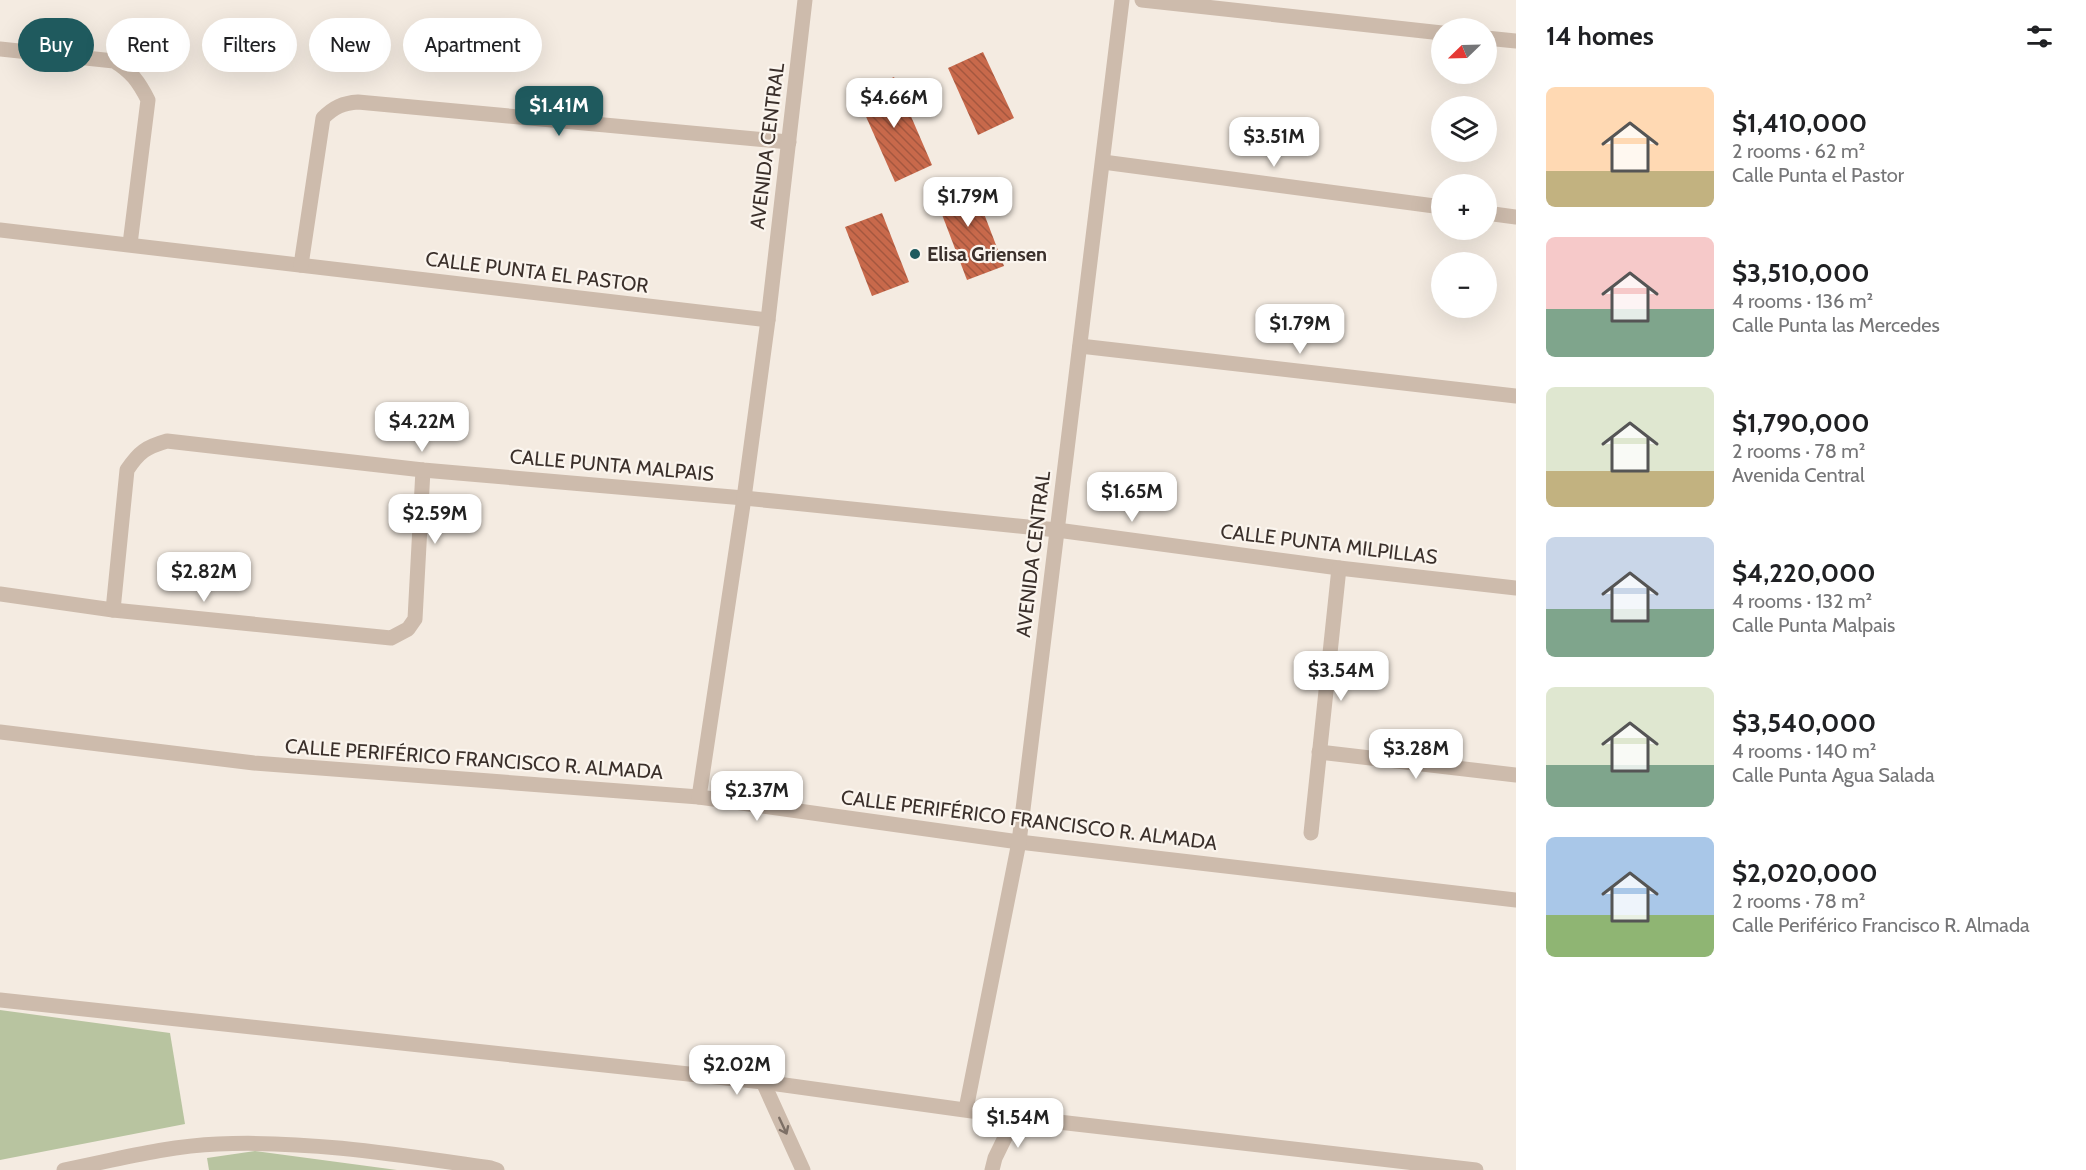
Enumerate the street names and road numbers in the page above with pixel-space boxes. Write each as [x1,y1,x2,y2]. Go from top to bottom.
street label: AVENIDA CENTRAL [745,61,789,231]
street label: CALLE PUNTA EL PASTOR [424,246,650,298]
street label: CALLE PUNTA MALPAIS [509,444,715,486]
street label: AVENIDA CENTRAL [1011,469,1055,639]
street label: CALLE PUNTA MILPILLAS [1219,519,1439,569]
street label: CALLE PERIFÉRICO FRANCISCO R. ALMADA [284,734,664,784]
street label: CALLE PERIFÉRICO FRANCISCO R. ALMADA [840,785,1219,855]

